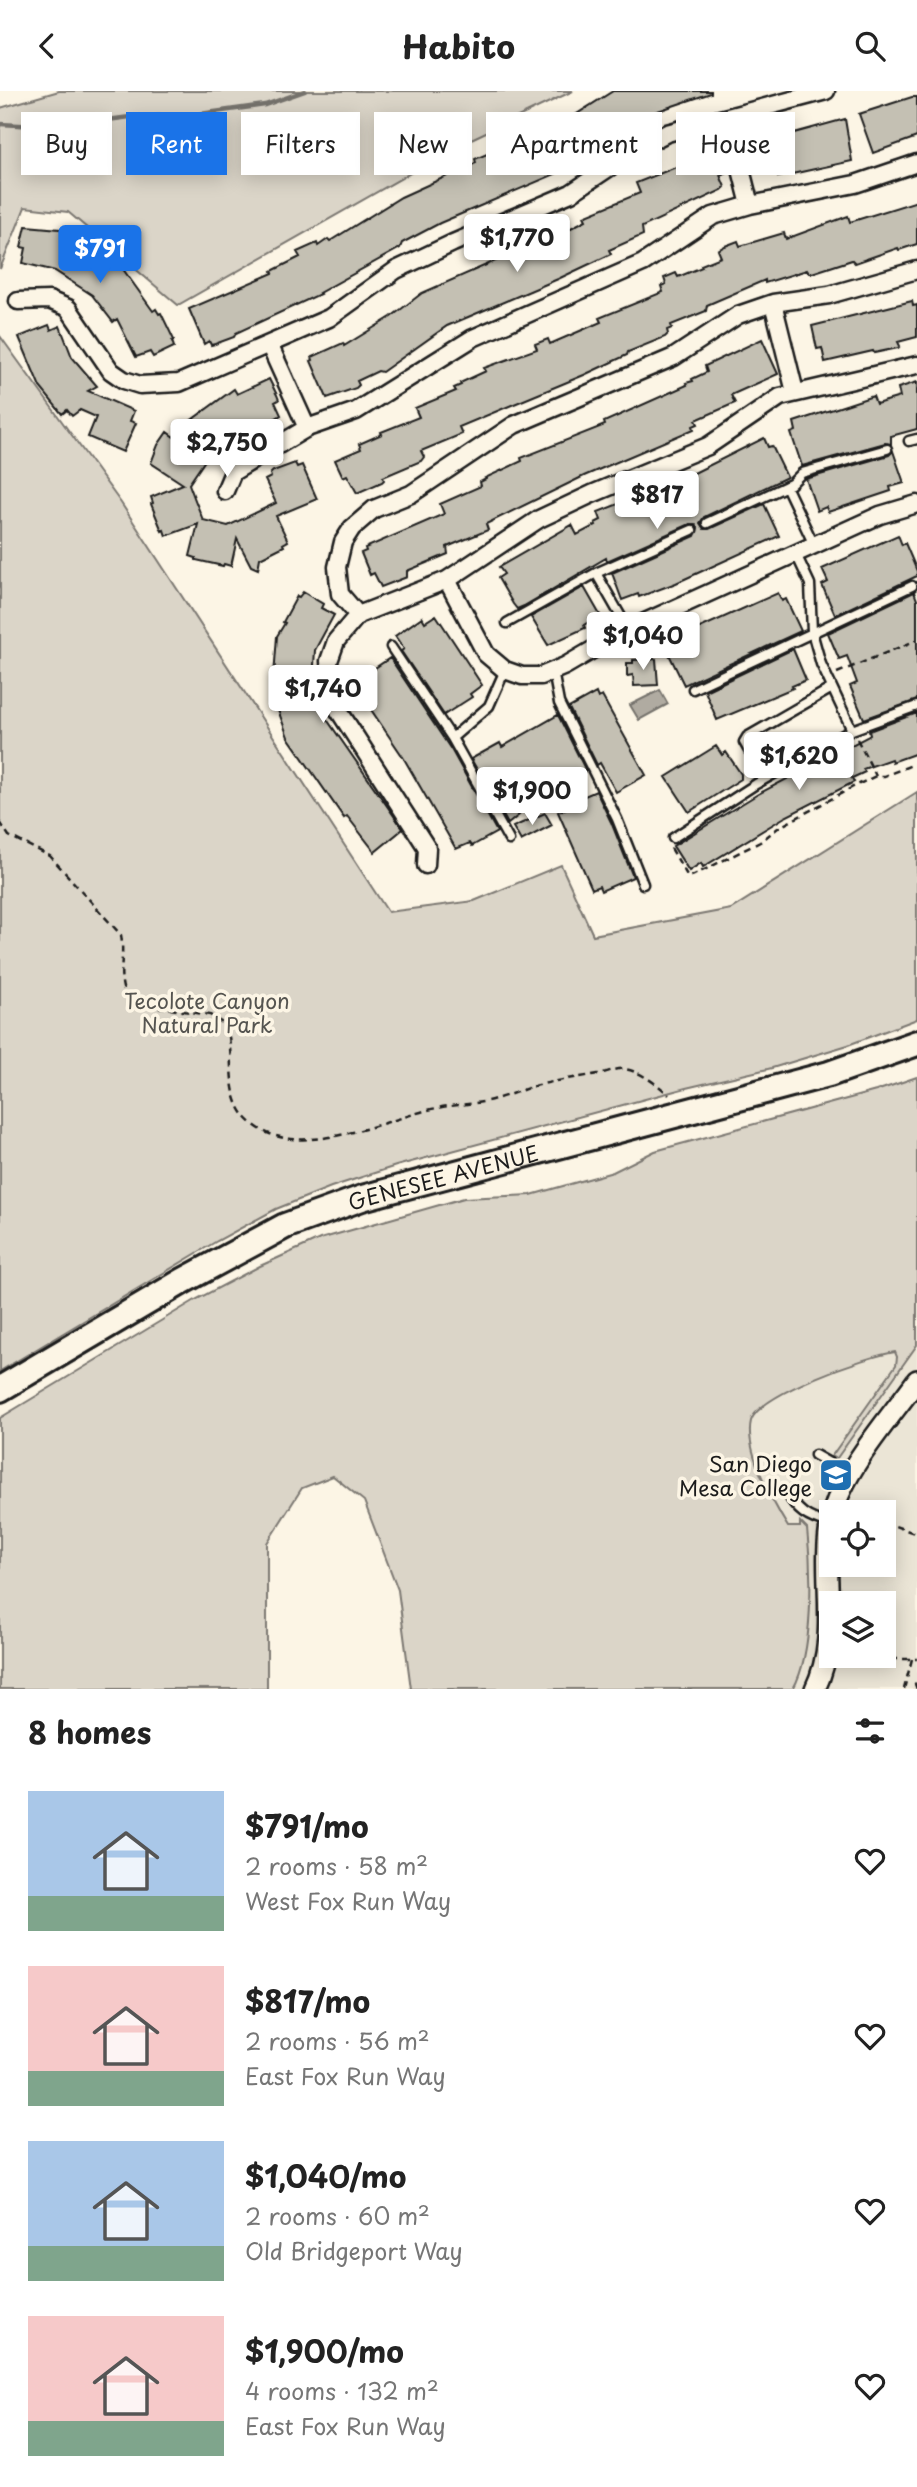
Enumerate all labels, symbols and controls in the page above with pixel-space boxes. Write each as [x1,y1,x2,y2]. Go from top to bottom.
text: Habito [402,22,515,70]
icon: back [28,27,66,65]
icon: search [851,27,889,65]
chip: Buy [21,112,112,175]
chip: Rent [126,112,227,175]
chip: Filters [241,112,360,175]
chip: New [374,112,472,175]
chip: Apartment [486,112,662,175]
chip: House [676,112,795,175]
pin: $1,770 [460,215,574,274]
text: $1,770 [480,219,554,254]
pin: $791 [59,225,141,285]
text: $791 [74,230,126,265]
pin: $2,750 [170,419,284,479]
text: $2,750 [186,424,268,459]
pin: $817 [616,471,698,531]
text: $817 [631,476,683,511]
pin: $1,040 [586,613,700,672]
text: $1,040 [603,617,683,652]
pin: $1,740 [266,665,380,725]
text: $1,740 [284,670,362,705]
pin: $1,620 [742,733,856,792]
text: $1,620 [760,737,838,772]
pin: $1,900 [475,767,589,827]
text: $1,900 [493,772,571,807]
park label: Tecolote Canyon Natural Park [124,984,290,1040]
street label: GENESEE AVENUE [343,1136,542,1218]
place label: San Diego Mesa College [679,1447,812,1503]
school or university icon: San Diego Mesa College [817,1456,855,1494]
map controls [819,1500,896,1668]
button: locate [819,1500,896,1577]
button: layers [819,1591,896,1668]
text: 8 homes [28,1709,151,1754]
icon: filters [851,1712,889,1750]
text: $791/mo [245,1803,369,1848]
icon: home [84,1819,168,1903]
icon: heart [851,1842,889,1880]
text: 2 rooms · 58 m² [245,1848,428,1883]
text: West Fox Run Way [245,1883,451,1918]
text: $817/mo [245,1978,370,2023]
icon: home [84,1994,168,2078]
icon: heart [851,2017,889,2055]
text: 2 rooms · 56 m² [245,2023,430,2058]
text: East Fox Run Way [245,2058,446,2093]
text: $1,040/mo [245,2153,406,2198]
icon: home [84,2169,168,2253]
icon: heart [851,2192,889,2230]
text: 2 rooms · 60 m² [245,2198,430,2233]
text: Old Bridgeport Way [245,2233,463,2268]
text: $1,900/mo [245,2328,404,2373]
icon: home [84,2344,168,2428]
icon: heart [851,2367,889,2405]
text: 4 rooms · 132 m² [245,2373,439,2408]
text: East Fox Run Way [245,2408,446,2443]

